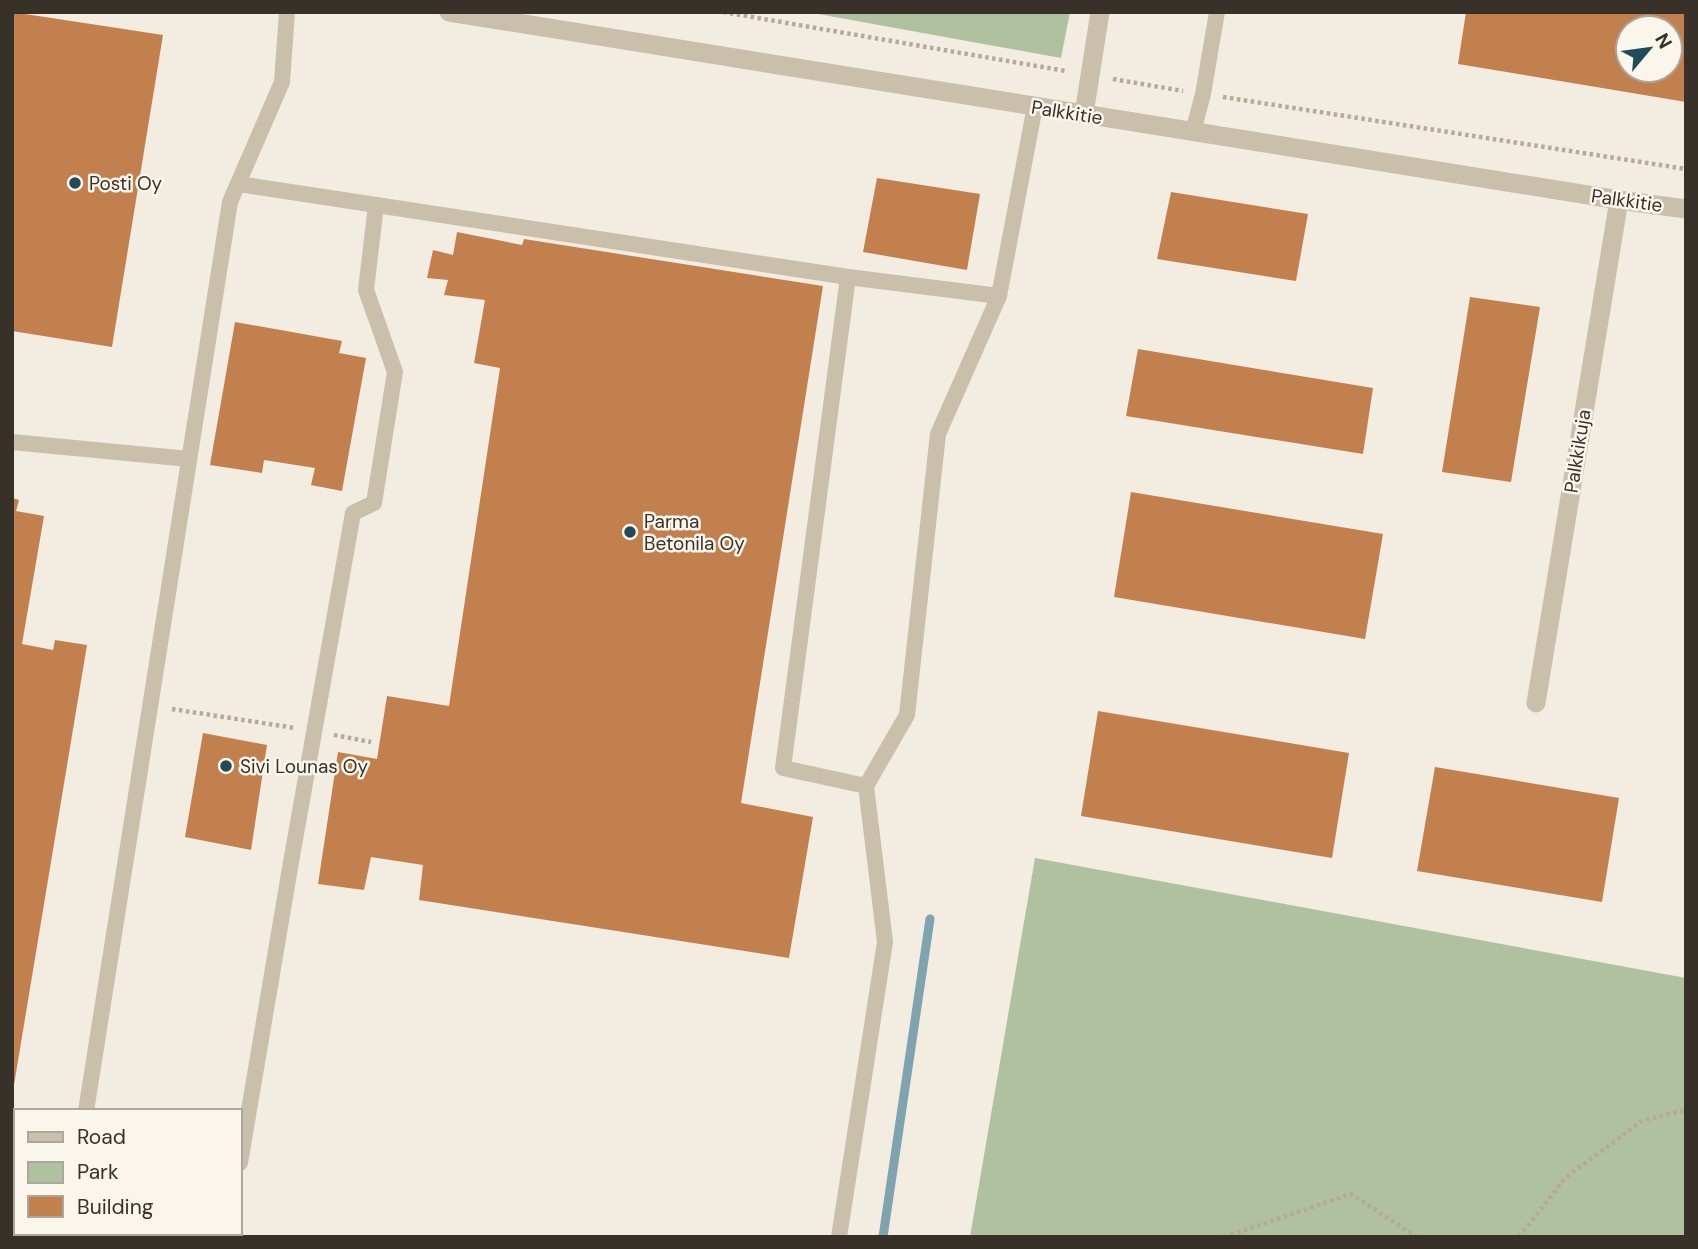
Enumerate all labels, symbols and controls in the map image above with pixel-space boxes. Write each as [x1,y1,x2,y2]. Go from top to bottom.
north arrow [1614,14,1684,84]
text: N [1649,29,1678,53]
street label: Palkkitie [1030,95,1104,130]
place label: Posti Oy [89,171,163,196]
marker: Posti Oy [67,175,83,191]
street label: Palkkitie [1590,183,1664,218]
street label: Palkkikuja [1559,407,1596,495]
place label: Parma Betonila Oy [644,509,745,556]
marker: Parma Betonila Oy [622,524,638,540]
place label: Sivi Lounas Oy [240,754,369,779]
marker: Sivi Lounas Oy [218,758,234,774]
legend [14,1109,242,1235]
text: Road [77,1123,126,1151]
text: Park [77,1158,119,1186]
text: Building [77,1193,154,1221]

